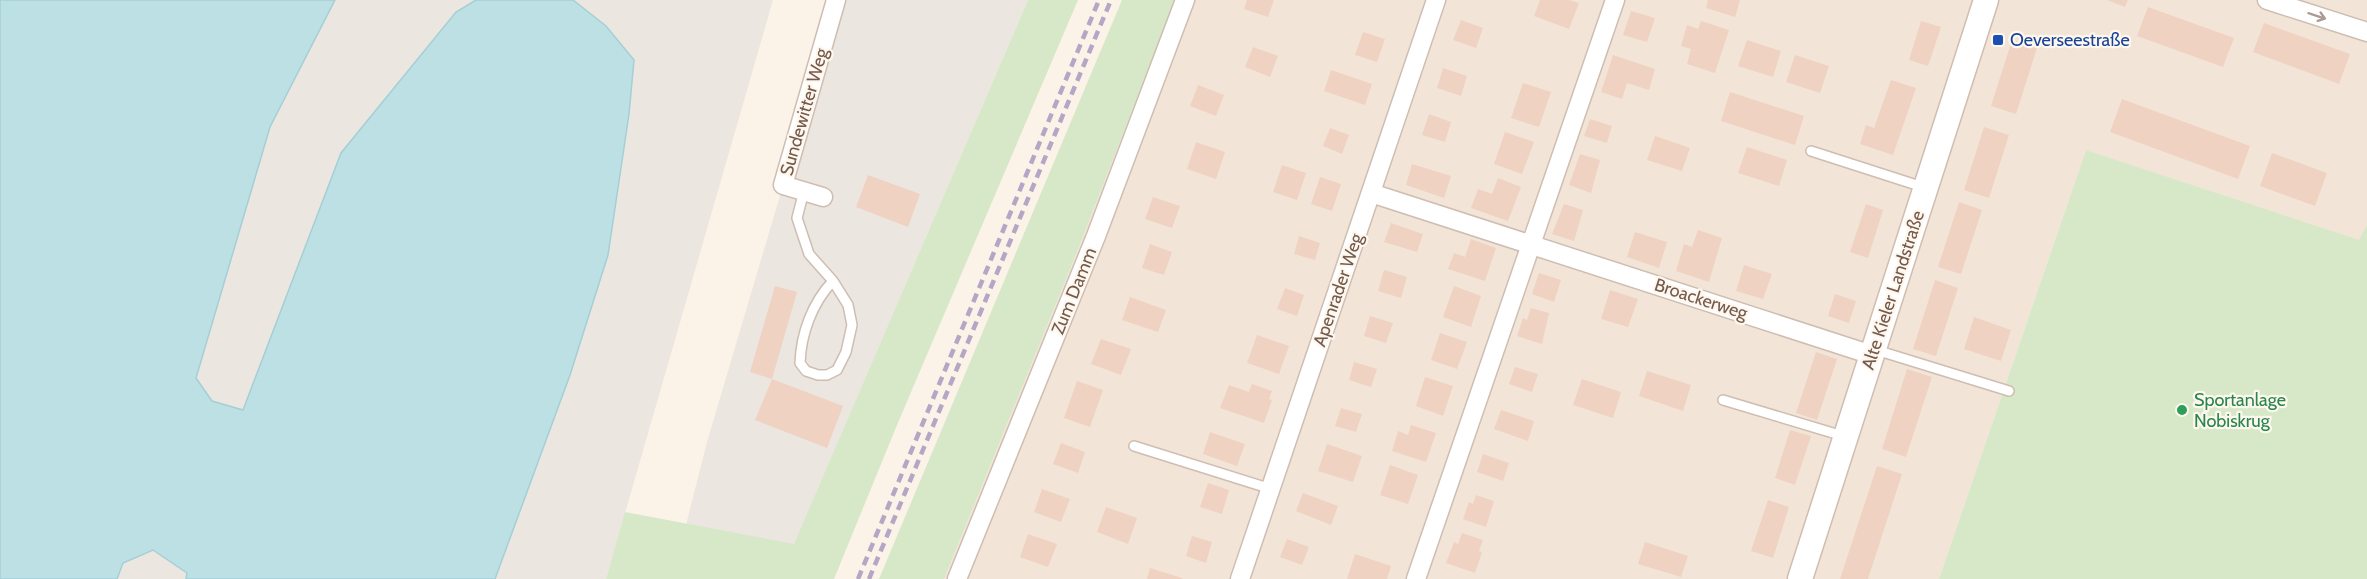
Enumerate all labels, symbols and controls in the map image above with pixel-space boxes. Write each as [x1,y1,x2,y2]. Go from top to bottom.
one-way arrow [2307,11,2326,22]
place label: Oeverseestraße [2010,29,2130,51]
marker: Oeverseestraße [1991,33,2005,47]
street label: Sundewitter Weg [775,45,833,178]
street label: Alte Kieler Landstraße [1857,208,1929,372]
street label: Apenrader Weg [1308,230,1368,349]
street label: Zum Damm [1047,244,1101,338]
street label: Broackerweg [1652,274,1751,325]
place label: Sportanlage Nobiskrug [2194,389,2286,432]
marker: Sportanlage Nobiskrug [2175,403,2189,417]

